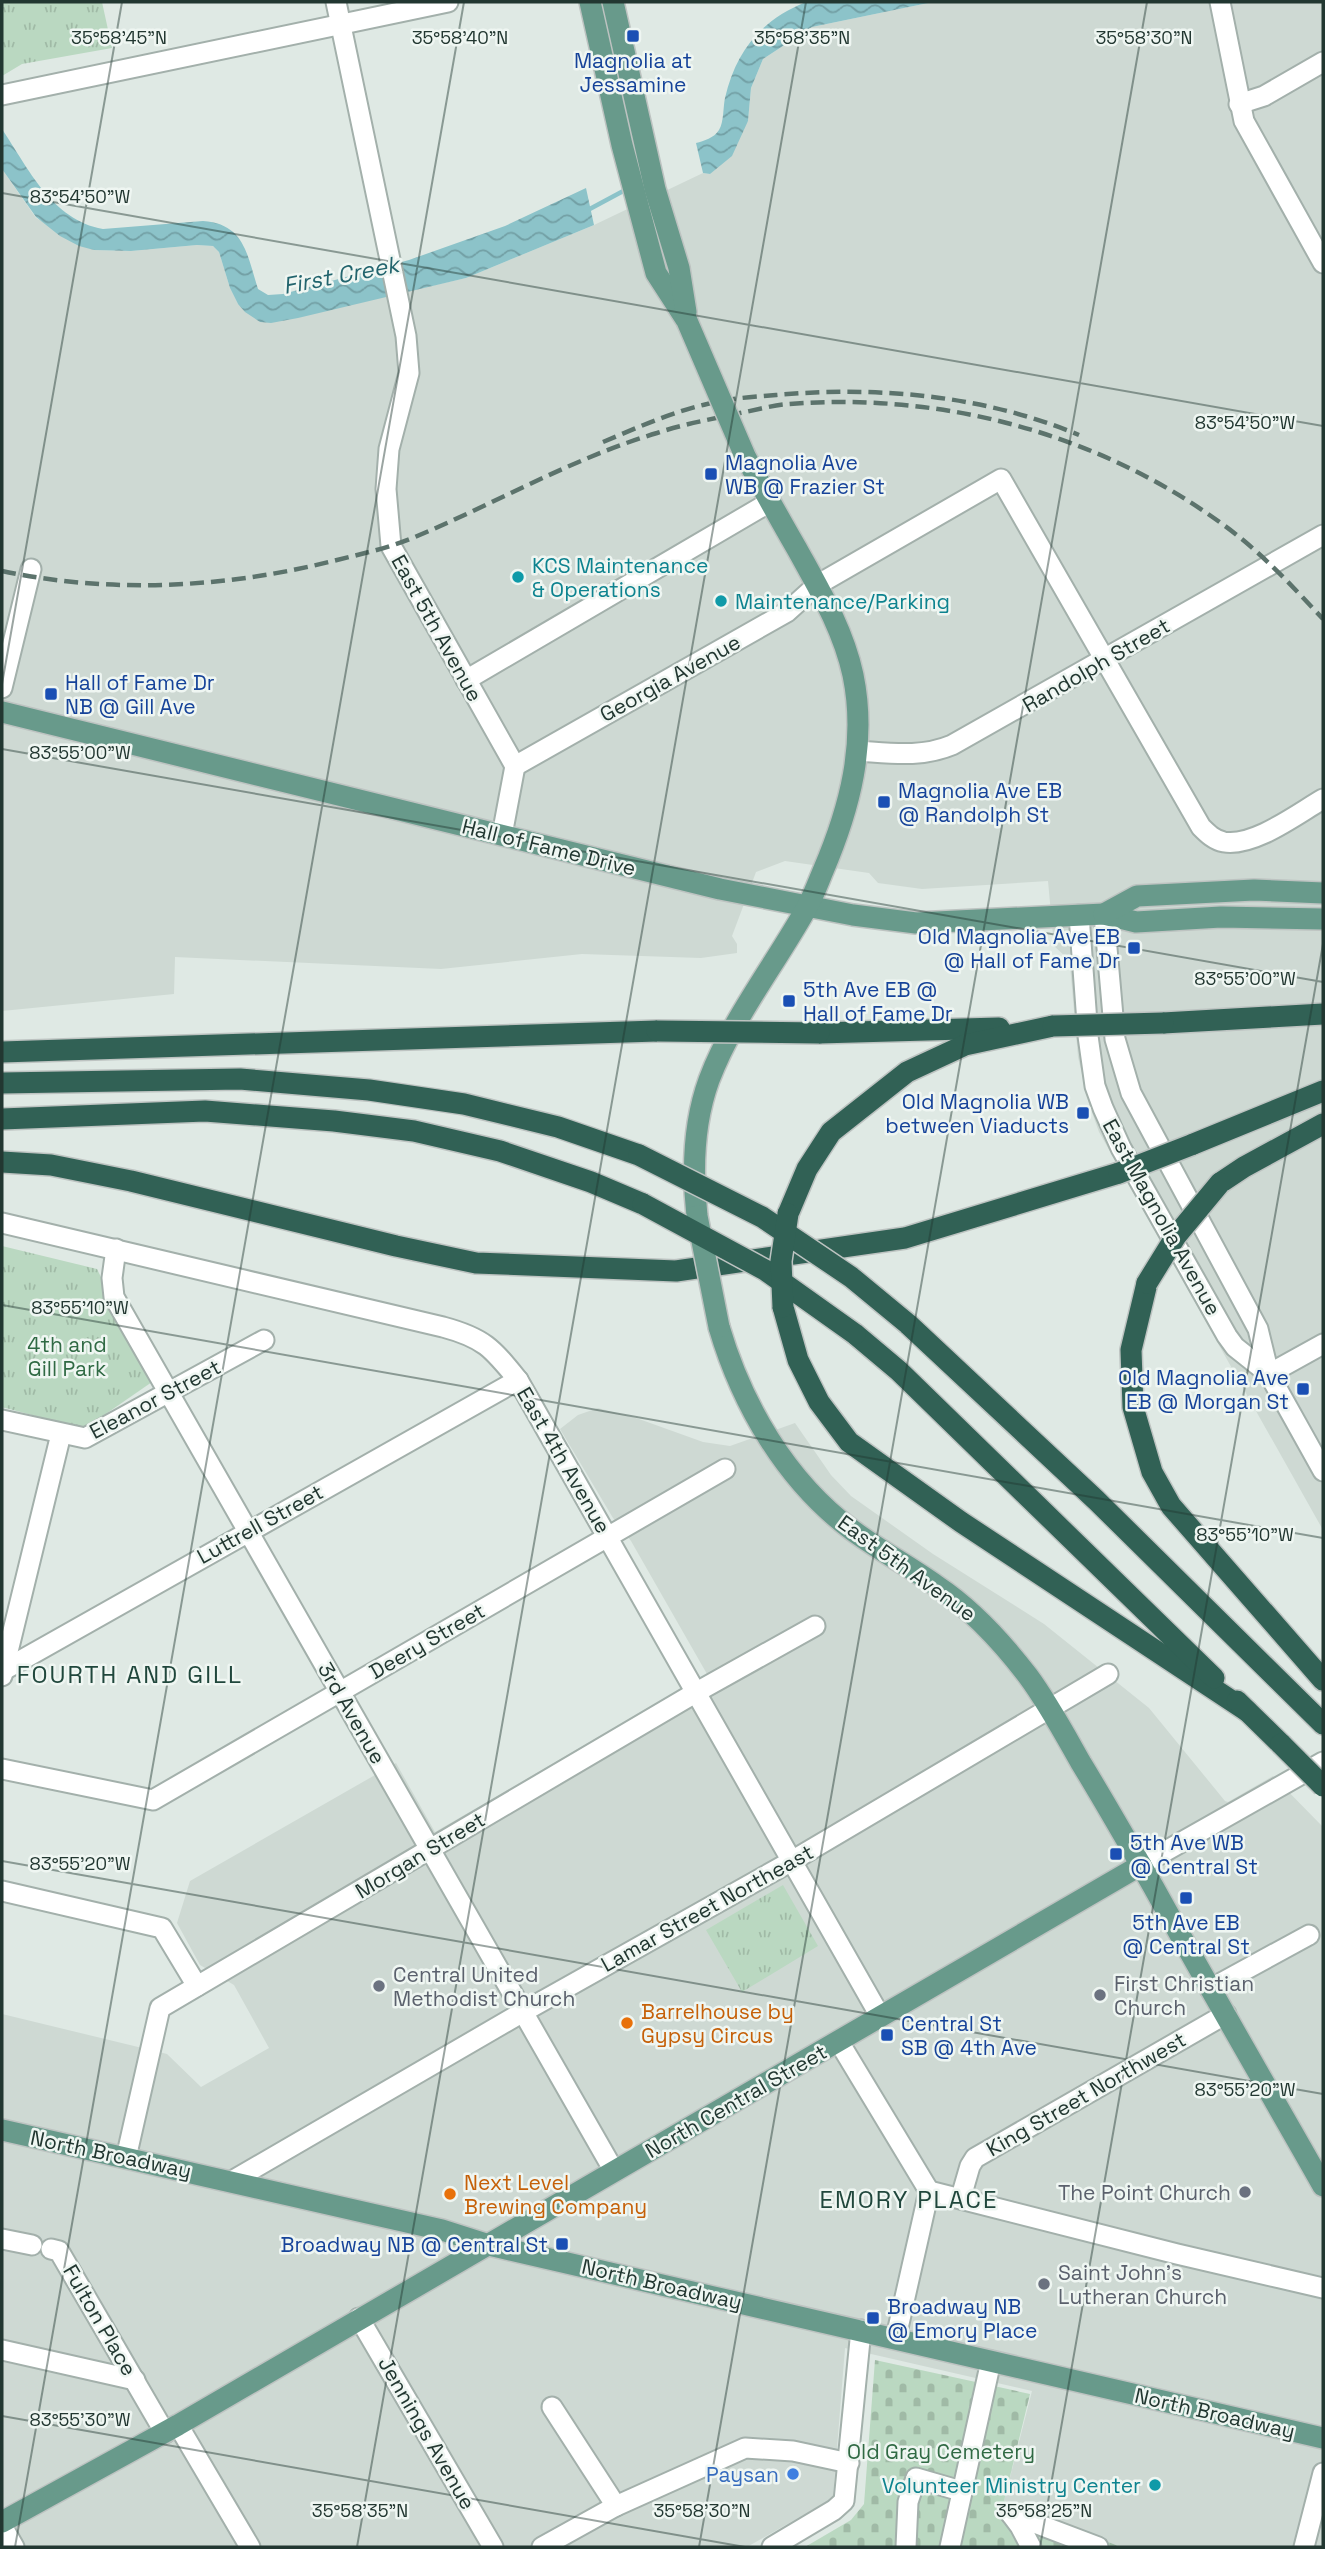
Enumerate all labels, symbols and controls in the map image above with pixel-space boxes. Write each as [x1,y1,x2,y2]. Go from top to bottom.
text: 35°58'45"N [71,26,167,49]
text: 35°58'40"N [412,26,508,49]
text: 35°58'35"N [754,26,850,49]
text: 35°58'30"N [1095,26,1193,49]
marker: Magnolia at Jessamine [625,28,641,44]
place label: Magnolia at Jessamine [574,47,692,98]
text: 83°54'50"W [30,185,131,208]
water label: First Creek [280,249,404,301]
text: 83°54'50"W [1195,411,1296,434]
place label: Magnolia Ave WB @ Frazier St [725,449,885,500]
marker: Magnolia Ave WB @ Frazier St [703,466,719,482]
street label: East 5th Avenue [385,550,489,706]
place label: KCS Maintenance & Operations [532,552,708,603]
marker: KCS Maintenance & Operations [510,569,526,585]
place label: Maintenance/Parking [735,588,950,615]
marker: Maintenance/Parking [713,593,729,609]
street label: Randolph Street [1017,612,1175,718]
street label: Georgia Avenue [595,628,745,728]
place label: Hall of Fame Dr NB @ Gill Ave [65,669,215,720]
marker: Hall of Fame Dr NB @ Gill Ave [43,686,59,702]
text: 83°55'00"W [29,741,131,764]
place label: Magnolia Ave EB @ Randolph St [898,777,1062,828]
marker: Magnolia Ave EB @ Randolph St [876,794,892,810]
street label: Hall of Fame Drive [459,812,639,882]
place label: Old Magnolia Ave EB @ Hall of Fame Dr [918,923,1120,974]
marker: Old Magnolia Ave EB @ Hall of Fame Dr [1126,940,1142,956]
text: 83°55'00"W [1194,967,1296,990]
place label: 5th Ave EB @ Hall of Fame Dr [803,976,953,1027]
marker: 5th Ave EB @ Hall of Fame Dr [781,993,797,1009]
place label: Old Magnolia WB between Viaducts [885,1088,1069,1139]
marker: Old Magnolia WB between Viaducts [1075,1105,1091,1121]
street label: East Magnolia Avenue [1097,1114,1227,1320]
text: 83°55'10"W [31,1296,129,1319]
park label: 4th and Gill Park [27,1331,107,1382]
street label: Eleanor Street [85,1353,225,1445]
place label: Old Magnolia Ave EB @ Morgan St [1118,1364,1289,1415]
marker: Old Magnolia Ave EB @ Morgan St [1295,1381,1311,1397]
street label: East 4th Avenue [511,1382,617,1538]
street label: Luttrell Street [192,1478,328,1570]
street label: East 5th Avenue [833,1509,981,1627]
text: 83°55'10"W [1196,1523,1294,1546]
street label: Deery Street [364,1597,490,1685]
street label: 3rd Avenue [312,1657,392,1769]
district label: FOURTH AND GILL [17,1659,243,1690]
street label: Morgan Street [350,1806,490,1904]
place label: 5th Ave WB @ Central St [1130,1829,1258,1880]
street label: Lamar Street Northeast [596,1838,818,1978]
marker: 5th Ave WB @ Central St [1108,1846,1124,1862]
text: 83°55'20"W [30,1852,131,1875]
marker: 5th Ave EB @ Central St [1178,1890,1194,1906]
place label: 5th Ave EB @ Central St [1122,1909,1250,1960]
place label: Central United Methodist Church [393,1961,575,2012]
place label: First Christian Church [1114,1970,1254,2021]
marker: Central United Methodist Church [371,1978,387,1994]
marker: First Christian Church [1092,1987,1108,2003]
place label: Barrelhouse by Gypsy Circus [641,1998,794,2049]
place label: Central St SB @ 4th Ave [901,2010,1037,2061]
marker: Barrelhouse by Gypsy Circus [619,2015,635,2031]
street label: King Street Northwest [981,2026,1191,2162]
marker: Central St SB @ 4th Ave [879,2027,895,2043]
street label: North Central Street [640,2038,832,2164]
text: 83°55'20"W [1195,2078,1296,2101]
street label: North Broadway [28,2124,194,2184]
place label: Next Level Brewing Company [464,2169,647,2220]
place label: The Point Church [1058,2179,1231,2206]
district label: EMORY PLACE [820,2184,998,2215]
marker: The Point Church [1237,2184,1253,2200]
marker: Next Level Brewing Company [442,2186,458,2202]
place label: Broadway NB @ Central St [281,2231,548,2258]
marker: Broadway NB @ Central St [554,2236,570,2252]
street label: North Broadway [579,2252,745,2316]
street label: Fulton Place [57,2259,143,2381]
place label: Saint John's Lutheran Church [1058,2259,1227,2310]
marker: Saint John's Lutheran Church [1036,2276,1052,2292]
place label: Broadway NB @ Emory Place [887,2293,1038,2344]
marker: Broadway NB @ Emory Place [865,2310,881,2326]
street label: Jennings Avenue [372,2352,482,2514]
street label: North Broadway [1132,2381,1298,2445]
text: 83°55'30"W [30,2408,131,2431]
park label: Old Gray Cemetery [847,2438,1035,2465]
place label: Paysan [706,2461,779,2488]
marker: Paysan [785,2466,801,2482]
place label: Volunteer Ministry Center [882,2472,1141,2499]
marker: Volunteer Ministry Center [1147,2477,1163,2493]
text: 35°58'35"N [312,2499,408,2522]
text: 35°58'30"N [653,2499,751,2522]
text: 35°58'25"N [996,2499,1092,2522]

